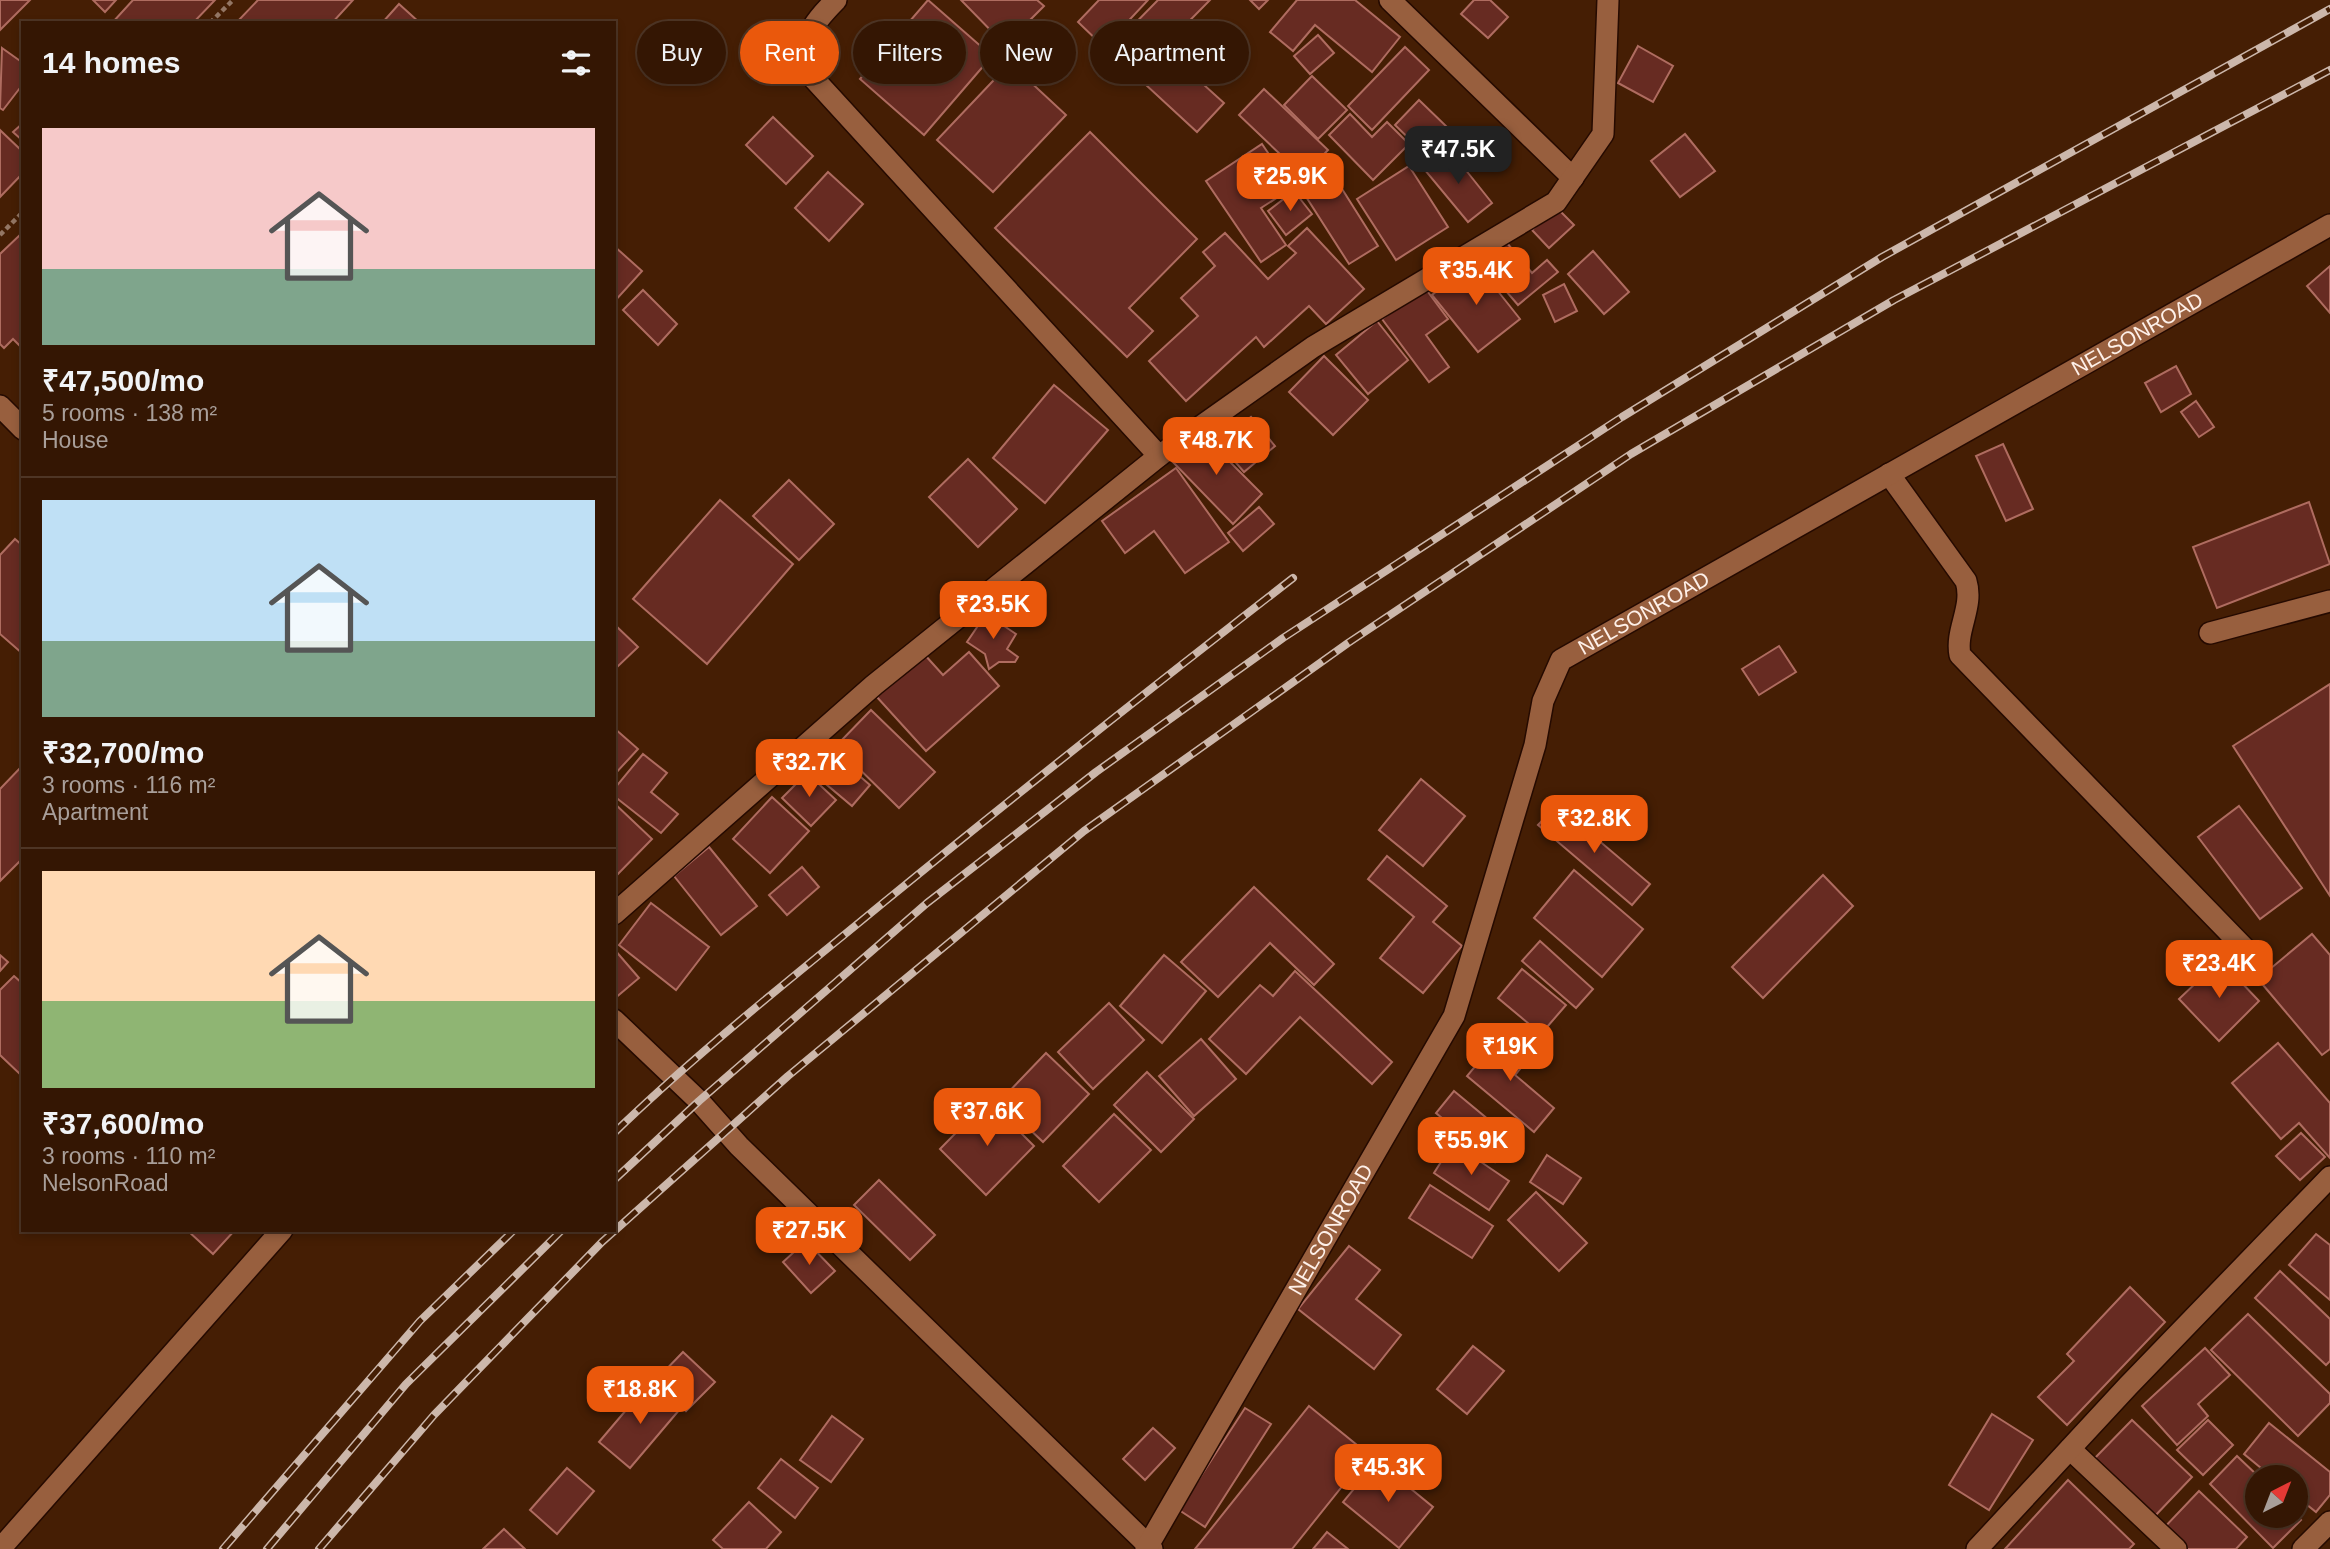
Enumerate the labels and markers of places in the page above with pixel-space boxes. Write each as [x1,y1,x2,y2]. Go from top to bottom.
pin: ₹47.5K [1401,127,1515,186]
pin: ₹25.9K [1233,154,1347,213]
pin: ₹35.4K [1419,247,1533,307]
pin: ₹48.7K [1159,418,1273,477]
pin: ₹23.5K [936,582,1050,641]
pin: ₹32.7K [752,740,866,799]
pin: ₹32.8K [1537,796,1651,855]
pin: ₹23.4K [2162,940,2276,1000]
pin: ₹19K [1469,1024,1551,1083]
pin: ₹37.6K [930,1088,1044,1148]
pin: ₹55.9K [1414,1118,1528,1177]
pin: ₹27.5K [752,1208,866,1267]
pin: ₹18.8K [583,1366,697,1426]
pin: ₹45.3K [1331,1444,1445,1504]

